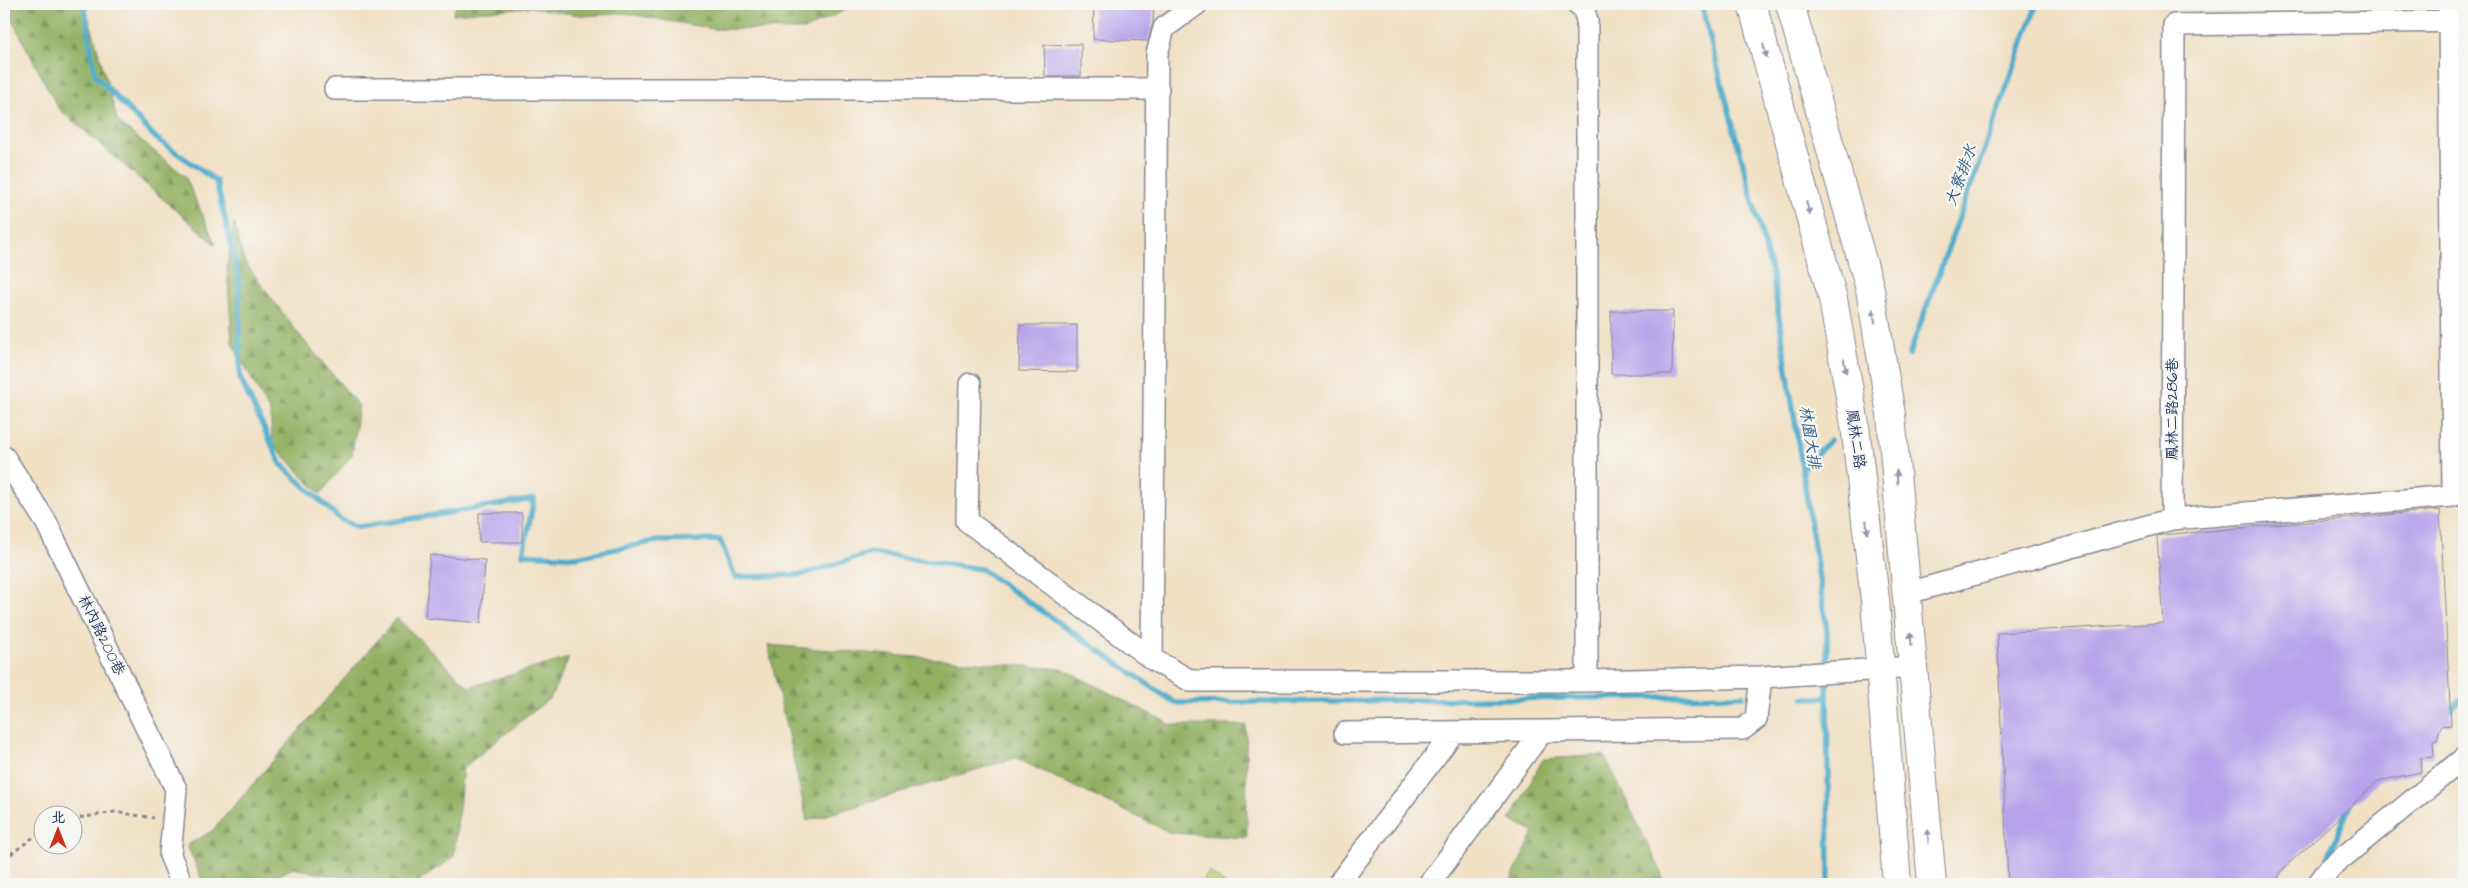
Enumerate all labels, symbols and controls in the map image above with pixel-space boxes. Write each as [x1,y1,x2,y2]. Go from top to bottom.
one-way arrow [1761,43,1769,58]
water label: 大寮排水 [1940,141,1983,209]
one-way arrow [1804,200,1812,215]
one-way arrow [1870,308,1878,324]
one-way arrow [1841,358,1849,374]
street label: 鳳林二路286巷 [2162,358,2183,460]
water label: 林園大排 [1794,404,1826,472]
street label: 鳳林二路 [1841,408,1870,470]
one-way arrow [1893,469,1901,485]
one-way arrow [1863,519,1871,535]
street label: 林內路200巷 [73,591,130,679]
one-way arrow [1907,631,1915,647]
north arrow [32,806,82,856]
text: 北 [51,808,65,828]
one-way arrow [1923,827,1931,843]

